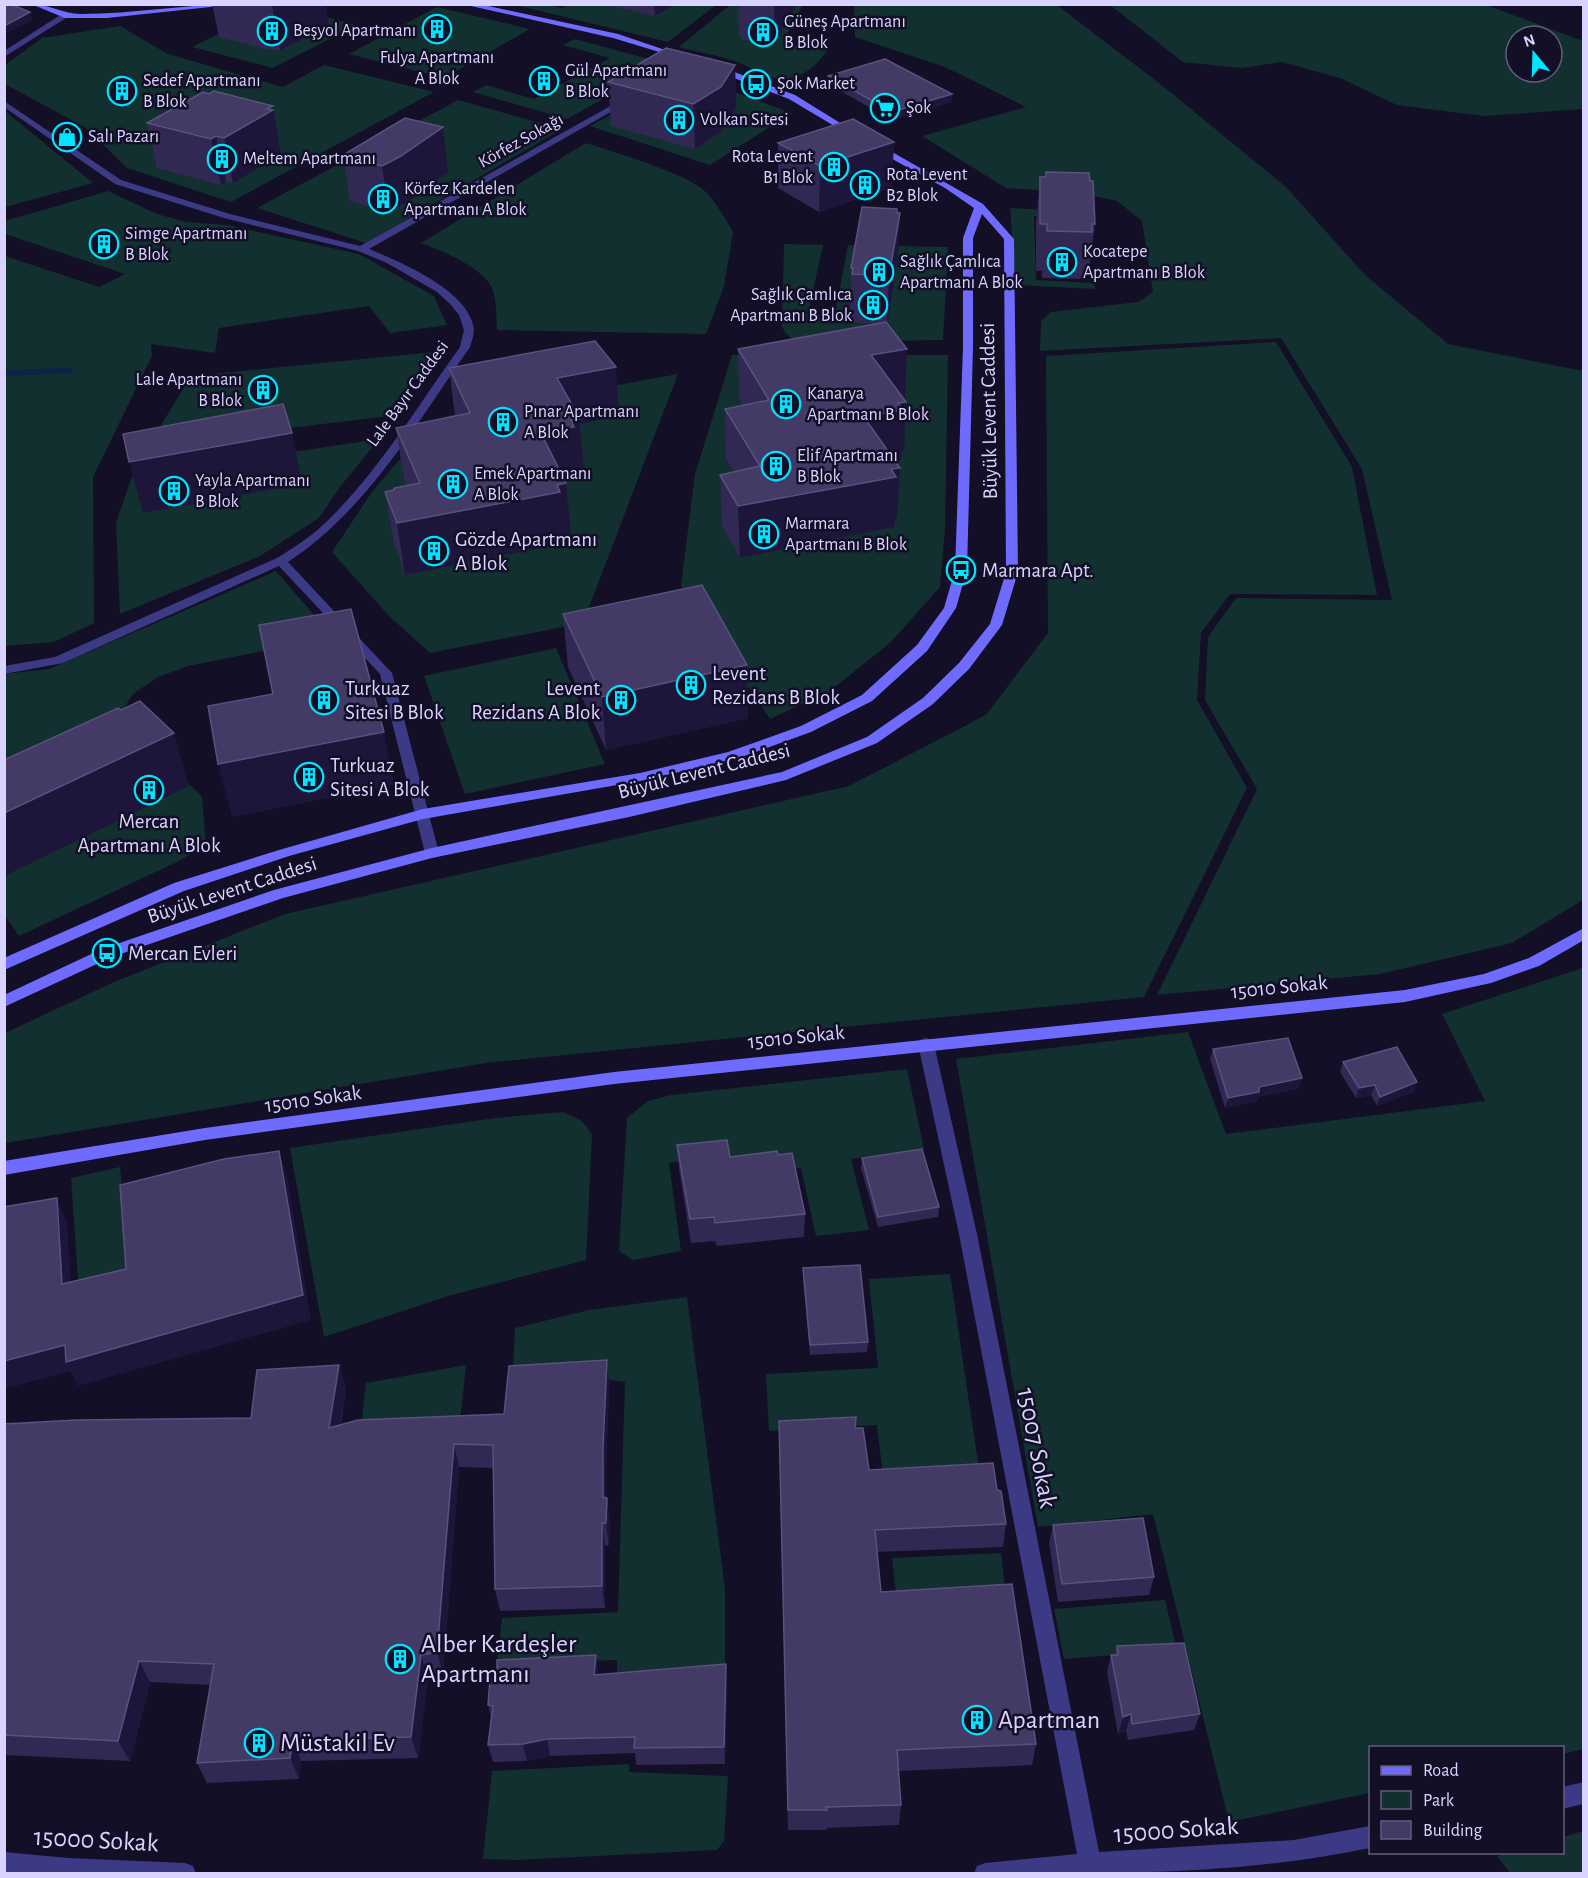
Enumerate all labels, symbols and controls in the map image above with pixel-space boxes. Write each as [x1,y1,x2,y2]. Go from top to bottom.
building icon: Fulya Apartmanı A Blok [421,13,453,45]
place label: Güneş Apartmanı B Blok [784,13,906,52]
building icon: Beşyol Apartmanı [256,15,288,47]
building icon: Güneş Apartmanı B Blok [747,16,779,48]
place label: Beşyol Apartmanı [293,22,416,40]
north arrow [1504,24,1564,84]
text: N [1522,31,1537,50]
place label: Fulya Apartmanı A Blok [380,49,494,88]
place label: Gül Apartmanı B Blok [565,62,667,101]
building icon: Gül Apartmanı B Blok [528,65,560,97]
bus stop icon: Şok Market [740,68,772,100]
place label: Sedef Apartmanı B Blok [143,72,261,111]
building icon: Sedef Apartmanı B Blok [106,75,138,107]
place label: Şok Market [777,75,855,93]
supermarket icon: Şok [869,92,901,124]
place label: Şok [906,99,932,117]
building icon: Volkan Sitesi [663,104,695,136]
street label: Körfez Sokağı [476,110,566,172]
place label: Volkan Sitesi [700,111,789,129]
shop icon: Salı Pazarı [51,121,83,153]
place label: Salı Pazarı [88,128,159,146]
building icon: Meltem Apartmanı [206,143,238,175]
place label: Rota Levent B1 Blok [732,148,814,187]
place label: Meltem Apartmanı [243,150,376,168]
building icon: Rota Levent B1 Blok [818,151,850,183]
place label: Rota Levent B2 Blok [886,166,968,205]
building icon: Rota Levent B2 Blok [849,169,881,201]
place label: Körfez Kardelen Apartmanı A Blok [404,180,527,219]
building icon: Körfez Kardelen Apartmanı A Blok [367,183,399,215]
place label: Simge Apartmanı B Blok [125,225,247,264]
building icon: Simge Apartmanı B Blok [88,228,120,260]
place label: Kocatepe Apartmanı B Blok [1083,243,1206,282]
building icon: Kocatepe Apartmanı B Blok [1046,246,1078,278]
place label: Sağlık Çamlıca Apartmanı A Blok [900,253,1023,292]
building icon: Sağlık Çamlıca Apartmanı A Blok [863,256,895,288]
place label: Sağlık Çamlıca Apartmanı B Blok [730,286,853,325]
building icon: Sağlık Çamlıca Apartmanı B Blok [857,289,889,321]
street label: Büyük Levent Caddesi [977,322,1001,500]
street label: Lale Bayır Caddesi [364,338,452,450]
place label: Lale Apartmanı B Blok [135,371,243,410]
building icon: Lale Apartmanı B Blok [247,374,279,406]
place label: Kanarya Apartmanı B Blok [807,385,930,424]
building icon: Kanarya Apartmanı B Blok [770,388,802,420]
place label: Pınar Apartmanı A Blok [524,403,639,442]
building icon: Pınar Apartmanı A Blok [487,406,519,438]
place label: Elif Apartmanı B Blok [797,447,898,486]
building icon: Elif Apartmanı B Blok [760,450,792,482]
place label: Emek Apartmanı A Blok [474,465,591,504]
building icon: Emek Apartmanı A Blok [437,468,469,500]
place label: Yayla Apartmanı B Blok [195,472,310,511]
building icon: Yayla Apartmanı B Blok [158,475,190,507]
place label: Marmara Apartmanı B Blok [785,515,908,554]
building icon: Marmara Apartmanı B Blok [748,518,780,550]
place label: Gözde Apartmanı A Blok [455,529,597,574]
building icon: Gözde Apartmanı A Blok [418,535,450,567]
bus stop icon: Marmara Apt. [945,554,977,586]
place label: Marmara Apt. [982,560,1094,581]
place label: Levent Rezidans B Blok [712,663,840,708]
building icon: Levent Rezidans B Blok [675,669,707,701]
place label: Turkuaz Sitesi B Blok [345,678,444,723]
place label: Levent Rezidans A Blok [471,678,600,723]
building icon: Turkuaz Sitesi B Blok [308,684,340,716]
building icon: Levent Rezidans A Blok [605,684,637,716]
street label: Büyük Levent Caddesi [616,739,792,803]
place label: Turkuaz Sitesi A Blok [330,755,430,800]
building icon: Turkuaz Sitesi A Blok [293,761,325,793]
building icon: Mercan Apartmanı A Blok [133,774,165,806]
place label: Mercan Apartmanı A Blok [77,811,221,856]
street label: Büyük Levent Caddesi [145,853,319,927]
bus stop icon: Mercan Evleri [91,937,123,969]
place label: Mercan Evleri [128,943,237,964]
street label: 15010 Sokak [1230,971,1329,1003]
street label: 15010 Sokak [747,1021,846,1053]
street label: 15010 Sokak [263,1082,363,1116]
street label: 15007 Sokak [1013,1386,1061,1511]
place label: Alber Kardeşler Apartmanı [421,1631,577,1687]
building icon: Alber Kardeşler Apartmanı [384,1643,416,1675]
building icon: Apartman [961,1704,993,1736]
place label: Apartman [998,1707,1100,1733]
building icon: Müstakil Ev [243,1727,275,1759]
place label: Müstakil Ev [280,1730,395,1756]
legend [1369,1746,1564,1854]
text: Road [1423,1762,1459,1780]
text: Park [1423,1792,1455,1810]
street label: 15000 Sokak [1113,1813,1239,1847]
text: Building [1423,1822,1483,1840]
street label: 15000 Sokak [33,1824,159,1856]

